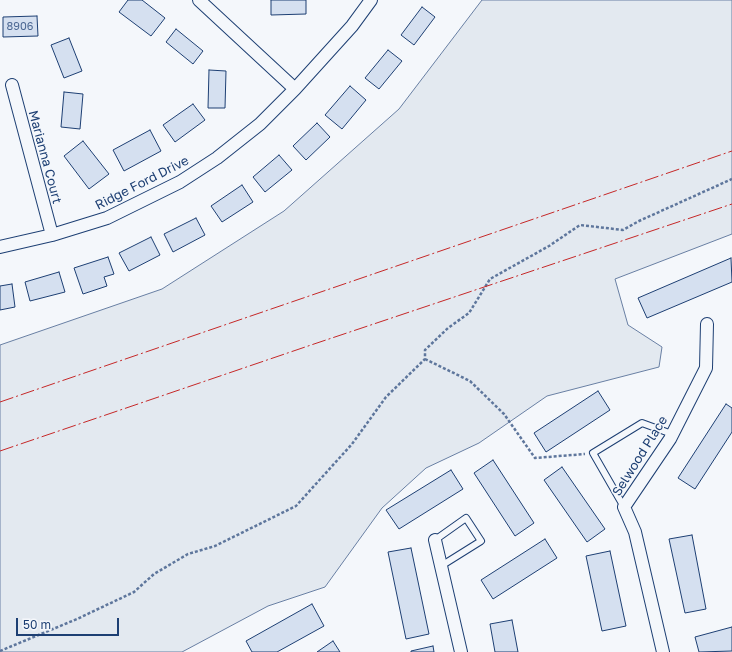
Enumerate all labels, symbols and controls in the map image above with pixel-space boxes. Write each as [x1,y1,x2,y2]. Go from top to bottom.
house number: 8906 [7,20,33,34]
street label: Marianna Court [25,109,65,205]
street label: Ridge Ford Drive [93,153,191,213]
street label: Selwood Place [609,413,671,499]
scale bar [18,610,121,636]
text: 50 m [23,617,51,632]

